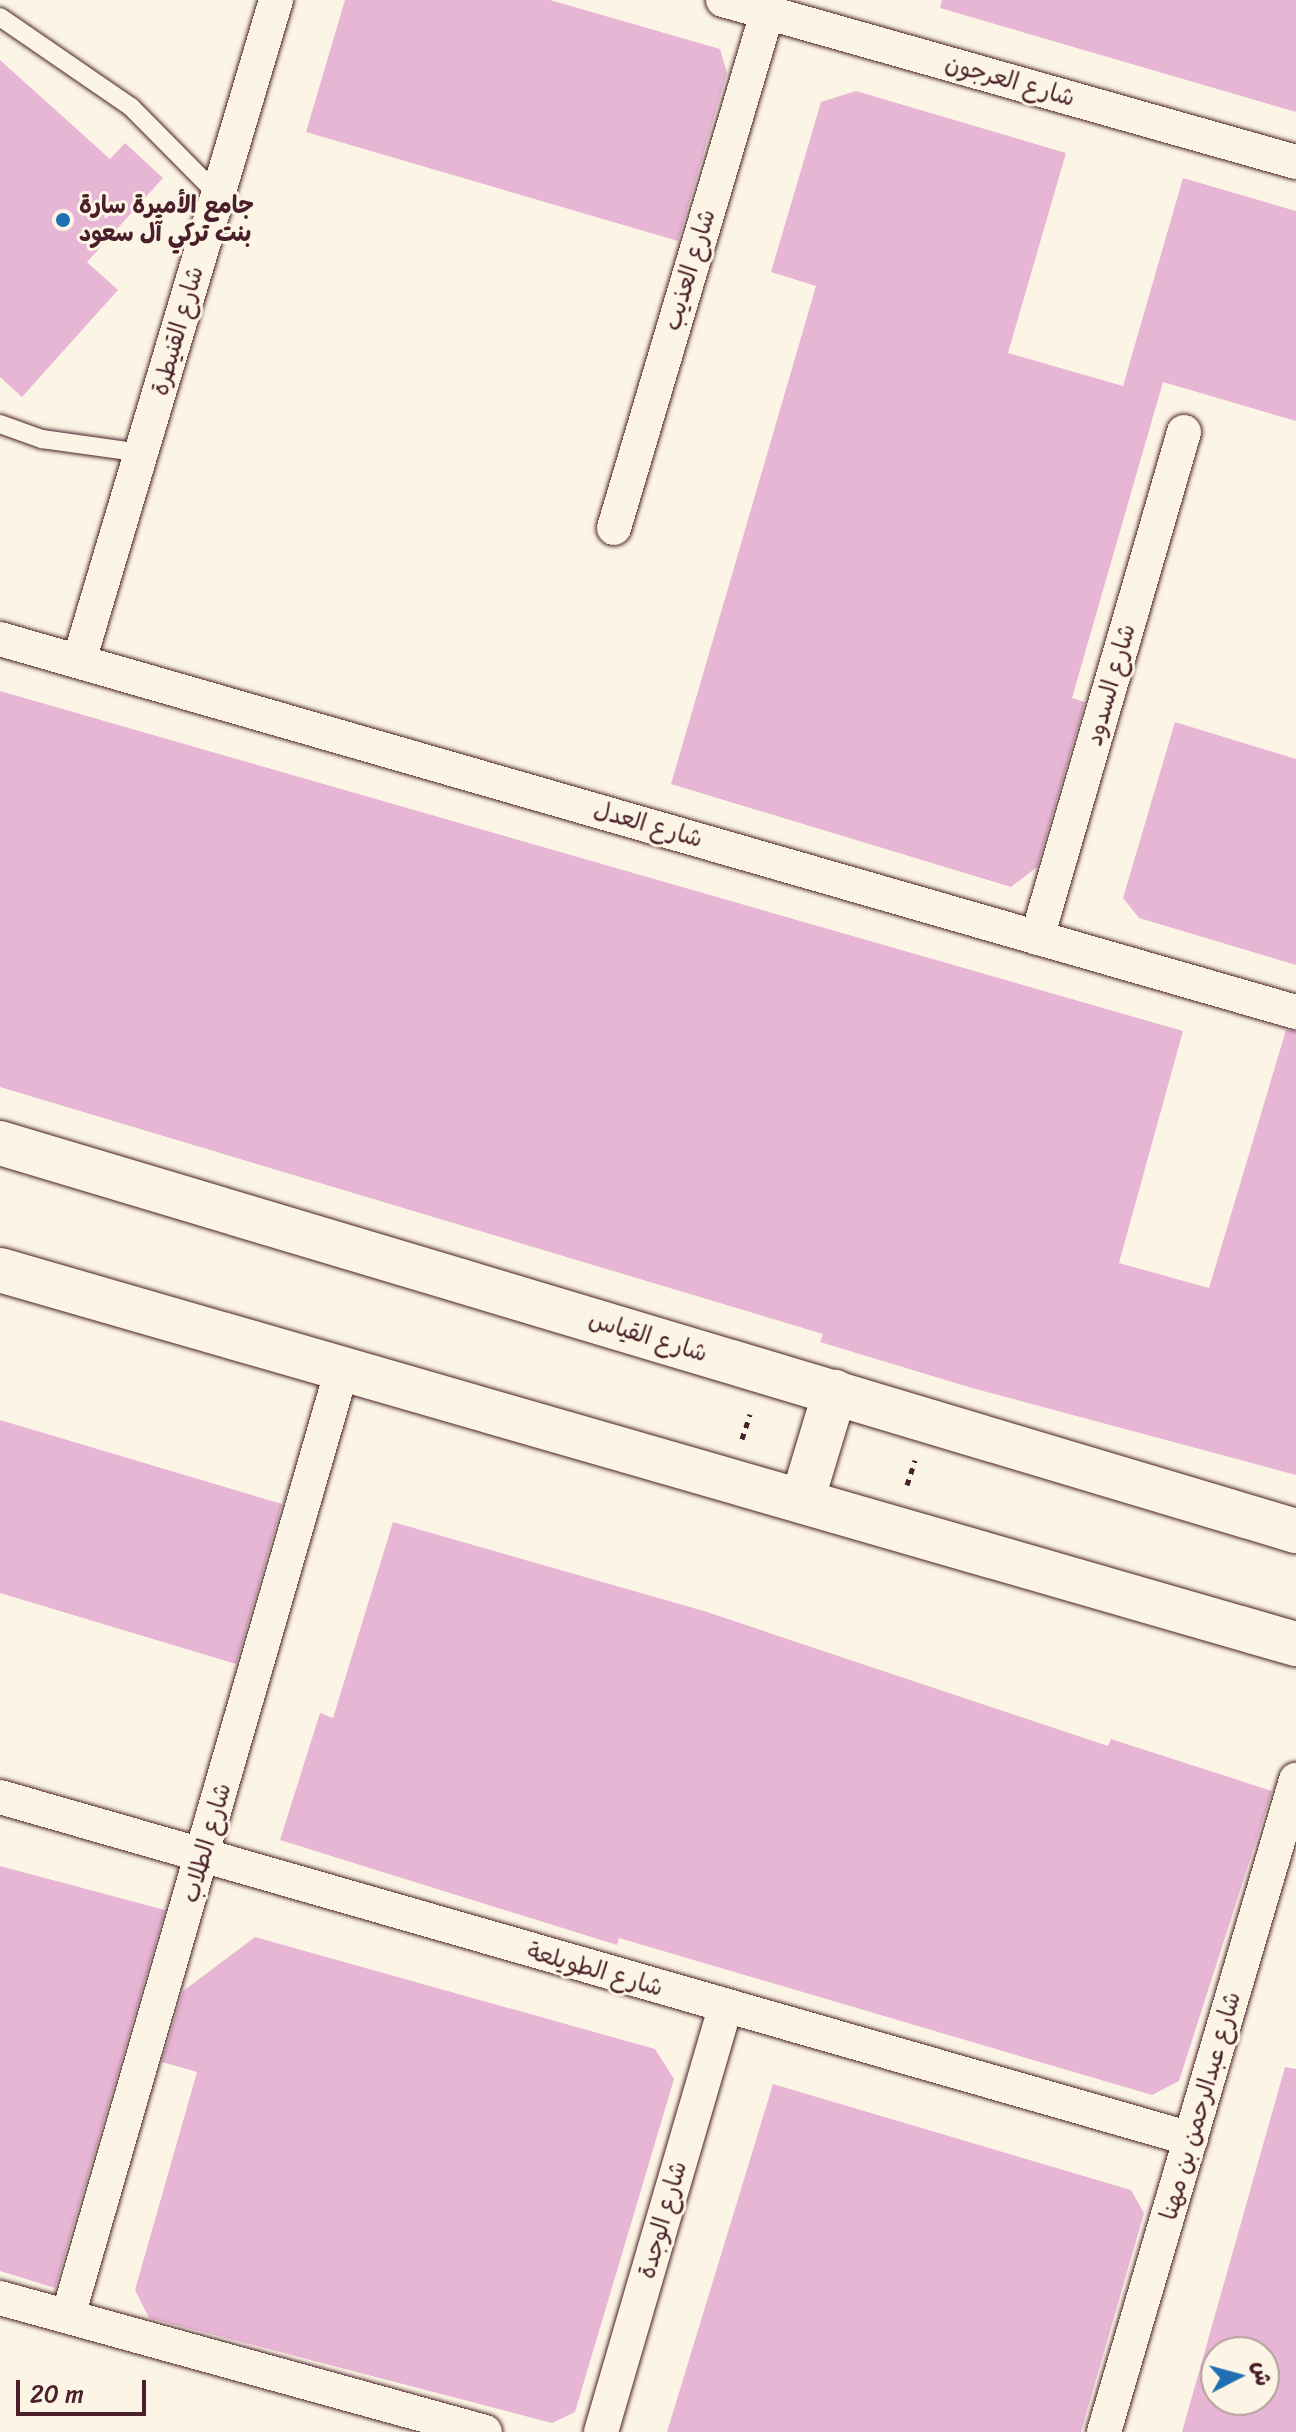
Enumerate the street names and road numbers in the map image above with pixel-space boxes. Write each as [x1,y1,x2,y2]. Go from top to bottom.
street label: شارع العرجون [942,49,1078,113]
street label: شارع العذيب [658,206,722,334]
street label: شارع القنيطرة [146,263,210,399]
street label: شارع السدود [1080,621,1142,749]
street label: شارع العدل [590,796,706,854]
street label: شارع القياس [585,1305,711,1369]
street label: شارع الطلاب [176,1780,238,1906]
street label: شارع الطويلعة [524,1937,666,2003]
street label: شارع عبدالرحمن بن مهنا [1155,1989,1247,2223]
street label: شارع الوجدة [633,2158,693,2282]

